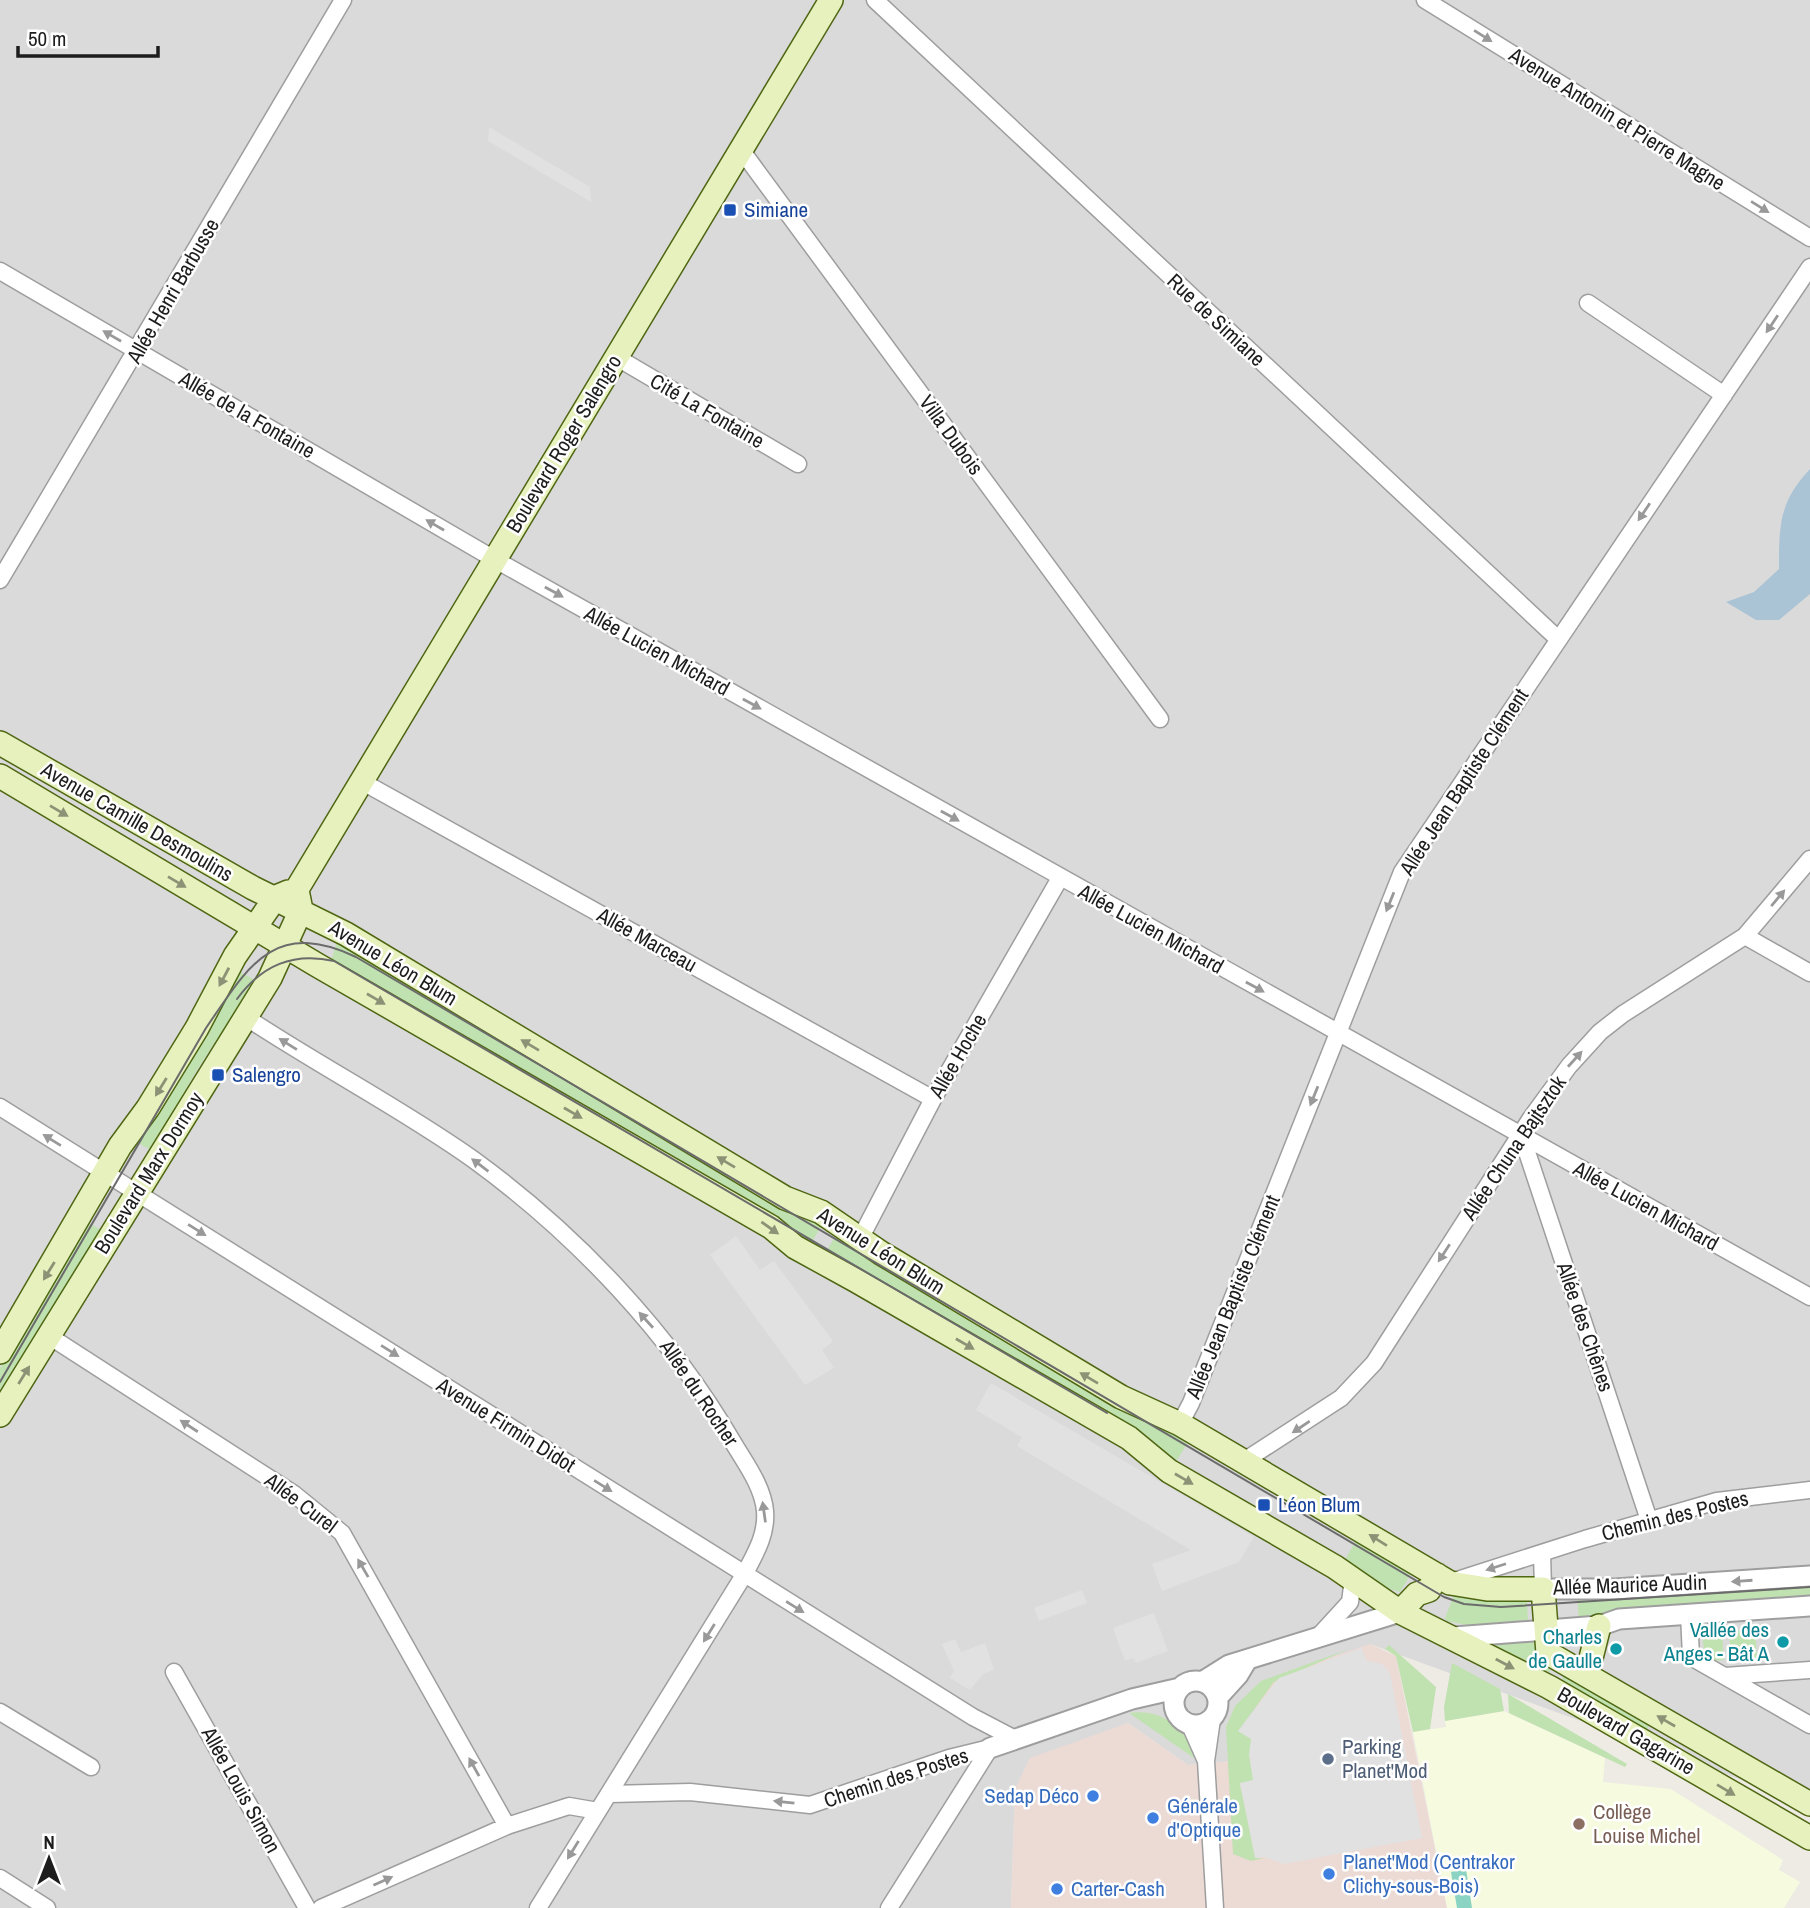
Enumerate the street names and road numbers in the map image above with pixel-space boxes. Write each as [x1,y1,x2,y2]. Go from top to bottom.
street label: Avenue Antonin et Pierre Magne [1503,40,1731,197]
street label: Allée Henri Barbusse [119,213,226,369]
street label: Rue de Simiane [1161,267,1272,373]
street label: Boulevard Roger Salengro [499,349,628,538]
street label: Allée de la Fontaine [173,363,320,465]
street label: Cité La Fontaine [645,366,770,455]
street label: Villa Dubois [912,389,990,481]
street label: Allée Lucien Michard [579,598,735,702]
street label: Allée Jean Baptiste Clément [1392,683,1535,882]
street label: Avenue Camille Desmoulins [35,754,238,888]
street label: Allée Lucien Michard [1073,876,1229,980]
street label: Allée Marceau [591,900,702,979]
street label: Avenue Léon Blum [323,912,463,1012]
street label: Allée Hoche [921,1008,993,1104]
street label: Allée Chuna Bajtsztok [1454,1069,1573,1226]
street label: Boulevard Marx Dormoy [87,1086,210,1259]
street label: Allée Lucien Michard [1568,1153,1724,1257]
street label: Allée Jean Baptiste Clément [1178,1190,1287,1404]
street label: Avenue Léon Blum [811,1199,951,1301]
street label: Allée des Chênes [1549,1257,1621,1395]
street label: Allée du Rocher [653,1333,746,1452]
street label: Avenue Firmin Didot [430,1370,581,1479]
street label: Allée Curel [258,1465,344,1540]
street label: Chemin des Postes [1598,1483,1751,1548]
street label: Allée Maurice Audin [1551,1567,1708,1602]
street label: Boulevard Gagarine [1552,1679,1700,1782]
street label: Allée Louis Simon [194,1721,288,1858]
street label: Chemin des Postes [820,1741,972,1815]

